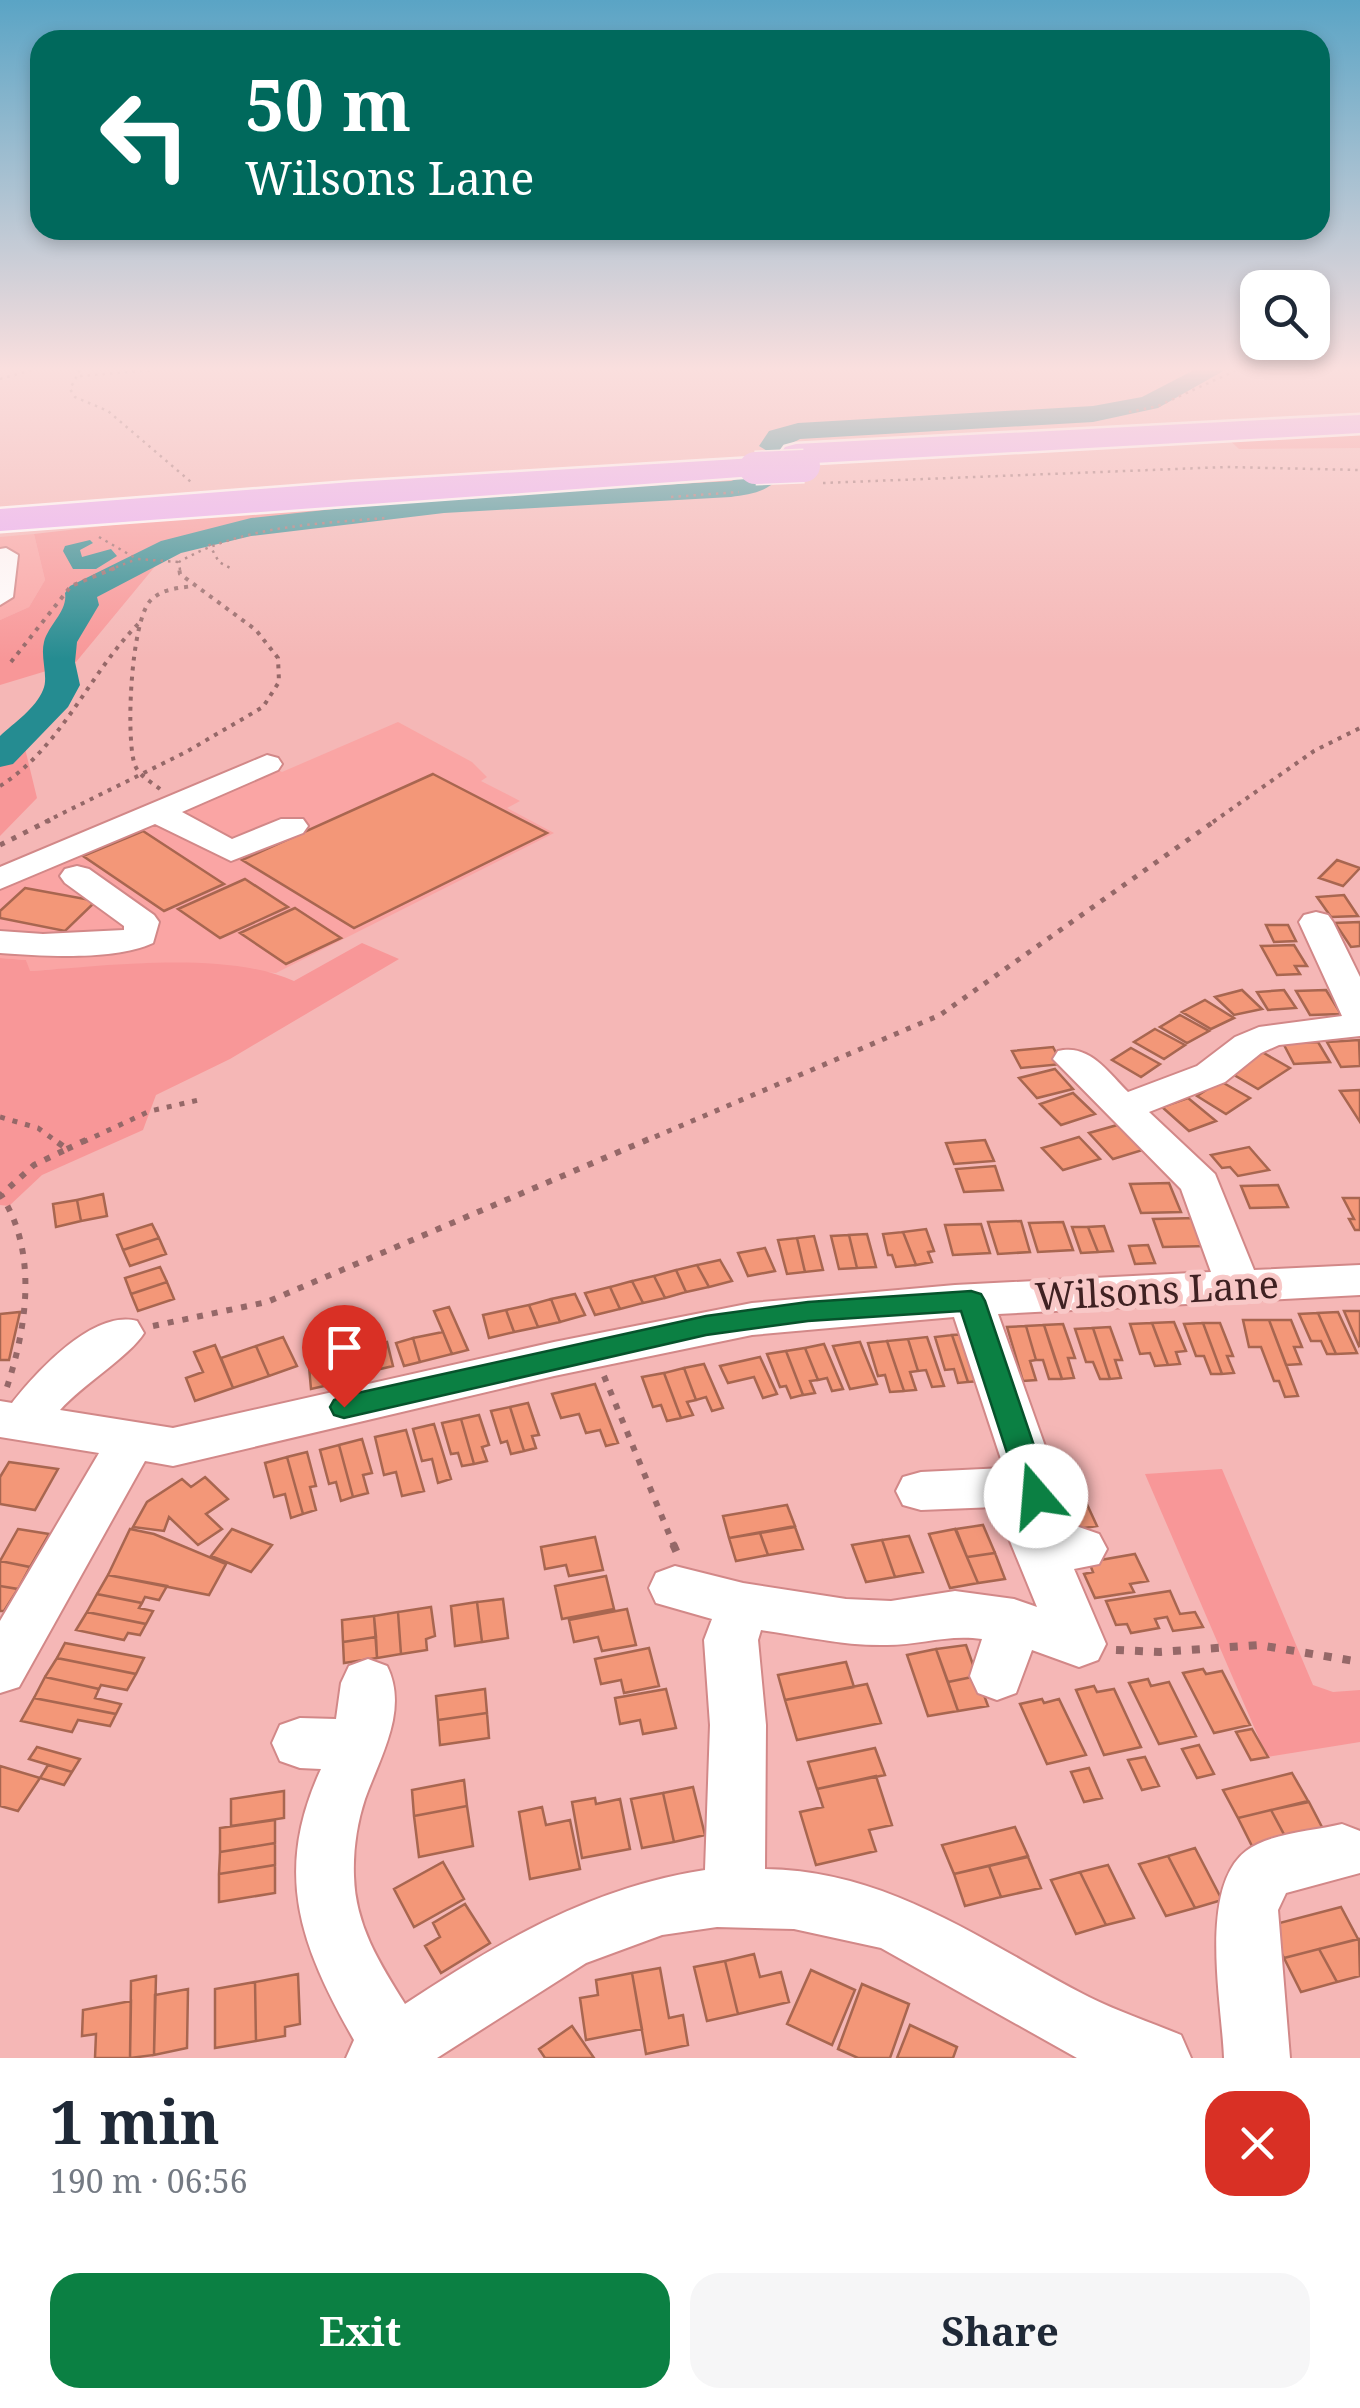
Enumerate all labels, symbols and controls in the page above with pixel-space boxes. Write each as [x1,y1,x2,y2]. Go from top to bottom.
text: 50 m [245,56,411,152]
icon: left [80,70,210,200]
text: Wilsons Lane [245,147,534,208]
map controls [1240,270,1330,360]
button: search [1240,270,1330,360]
street label: Wilsons Lane [1034,1257,1280,1321]
pin [302,1305,387,1408]
icon: arrive [317,1320,372,1375]
position arrow [984,1444,1088,1548]
text: 1 min [50,2080,220,2162]
button: close [1205,2091,1310,2196]
text: 190 m · 06:56 [50,2159,248,2202]
button: Exit [50,2273,670,2388]
button: Share [690,2273,1310,2388]

